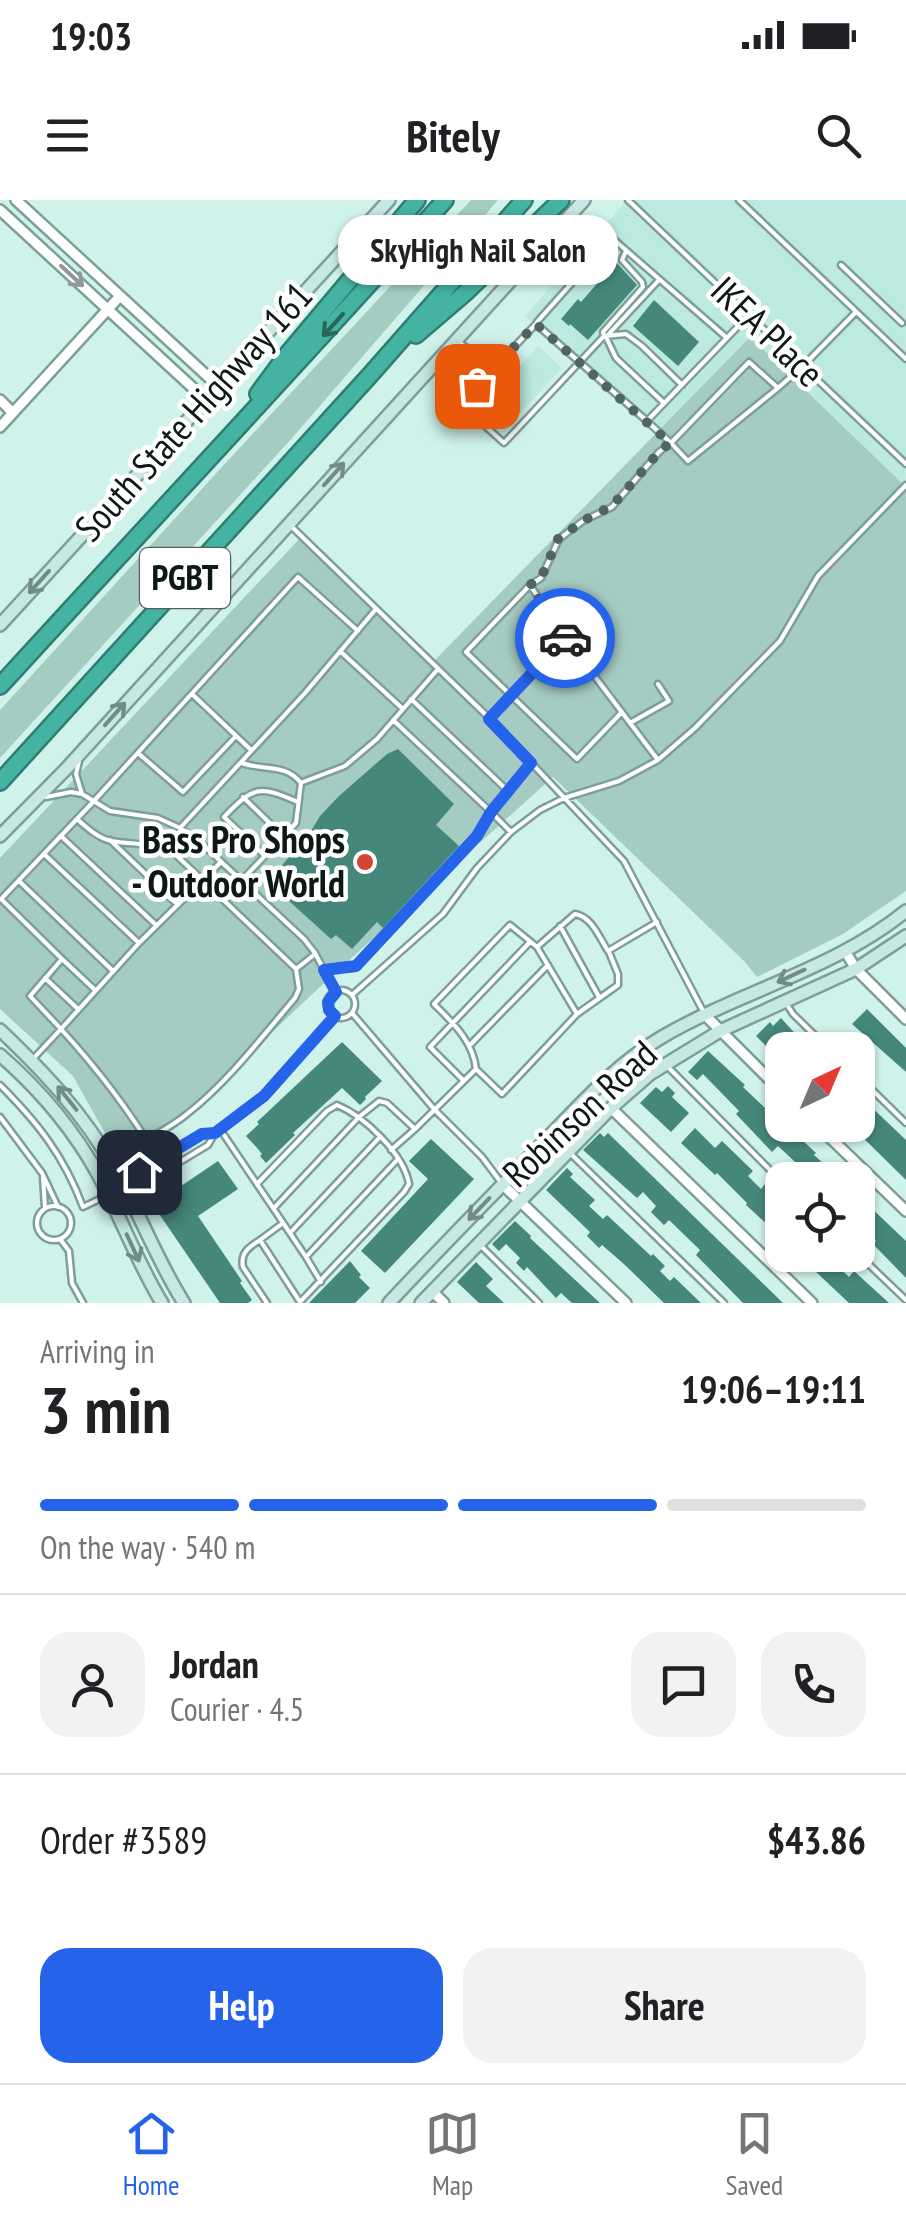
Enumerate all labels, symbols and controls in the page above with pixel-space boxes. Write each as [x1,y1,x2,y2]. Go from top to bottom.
text: 19:03 [50,11,132,60]
text: Bitely [406,106,500,164]
icon: menu [40,108,95,163]
icon: search [811,108,866,163]
callout: SkyHigh Nail Salon [337,216,617,286]
text: SkyHigh Nail Salon [370,229,586,271]
one-way arrow [59,264,83,288]
street label: IKEA Place [701,265,835,397]
street label: South State Highway 161 [64,271,322,551]
one-way arrow [322,312,345,337]
pin [435,344,520,429]
icon: bag [450,359,505,414]
one-way arrow [322,462,345,487]
road number: PGBT [140,548,230,608]
one-way arrow [28,569,51,594]
courier [515,588,615,688]
icon: car [538,611,593,666]
one-way arrow [104,702,127,727]
place label: Bass Pro Shops - Outdoor World [131,814,345,907]
marker: Bass Pro Shops - Outdoor World [354,851,376,873]
one-way arrow [777,967,807,986]
street label: Robinson Road [492,1029,666,1197]
north arrow [765,1032,875,1142]
map controls [765,1032,875,1272]
one-way arrow [56,1085,78,1111]
pin [97,1130,182,1215]
icon: home [112,1145,167,1200]
button: locate [765,1162,875,1272]
one-way arrow [467,1197,491,1221]
one-way arrow [125,1233,143,1263]
text: Arriving in [40,1330,155,1372]
text: 19:06–19:11 [681,1364,866,1413]
text: 3 min [40,1367,171,1451]
text: On the way · 540 m [40,1526,255,1568]
button: person [40,1632,145,1737]
button: chat [631,1632,736,1737]
button: phone [761,1632,866,1737]
text: Jordan [170,1639,259,1688]
text: Courier · 4.5 [170,1688,304,1730]
text: Order #3589 [40,1815,207,1864]
text: $43.86 [767,1815,866,1864]
button: Help [40,1948,443,2063]
button: Share [463,1948,866,2063]
tab: Home [123,2106,180,2203]
tab: Map [425,2106,480,2203]
tab: Saved [726,2106,783,2203]

